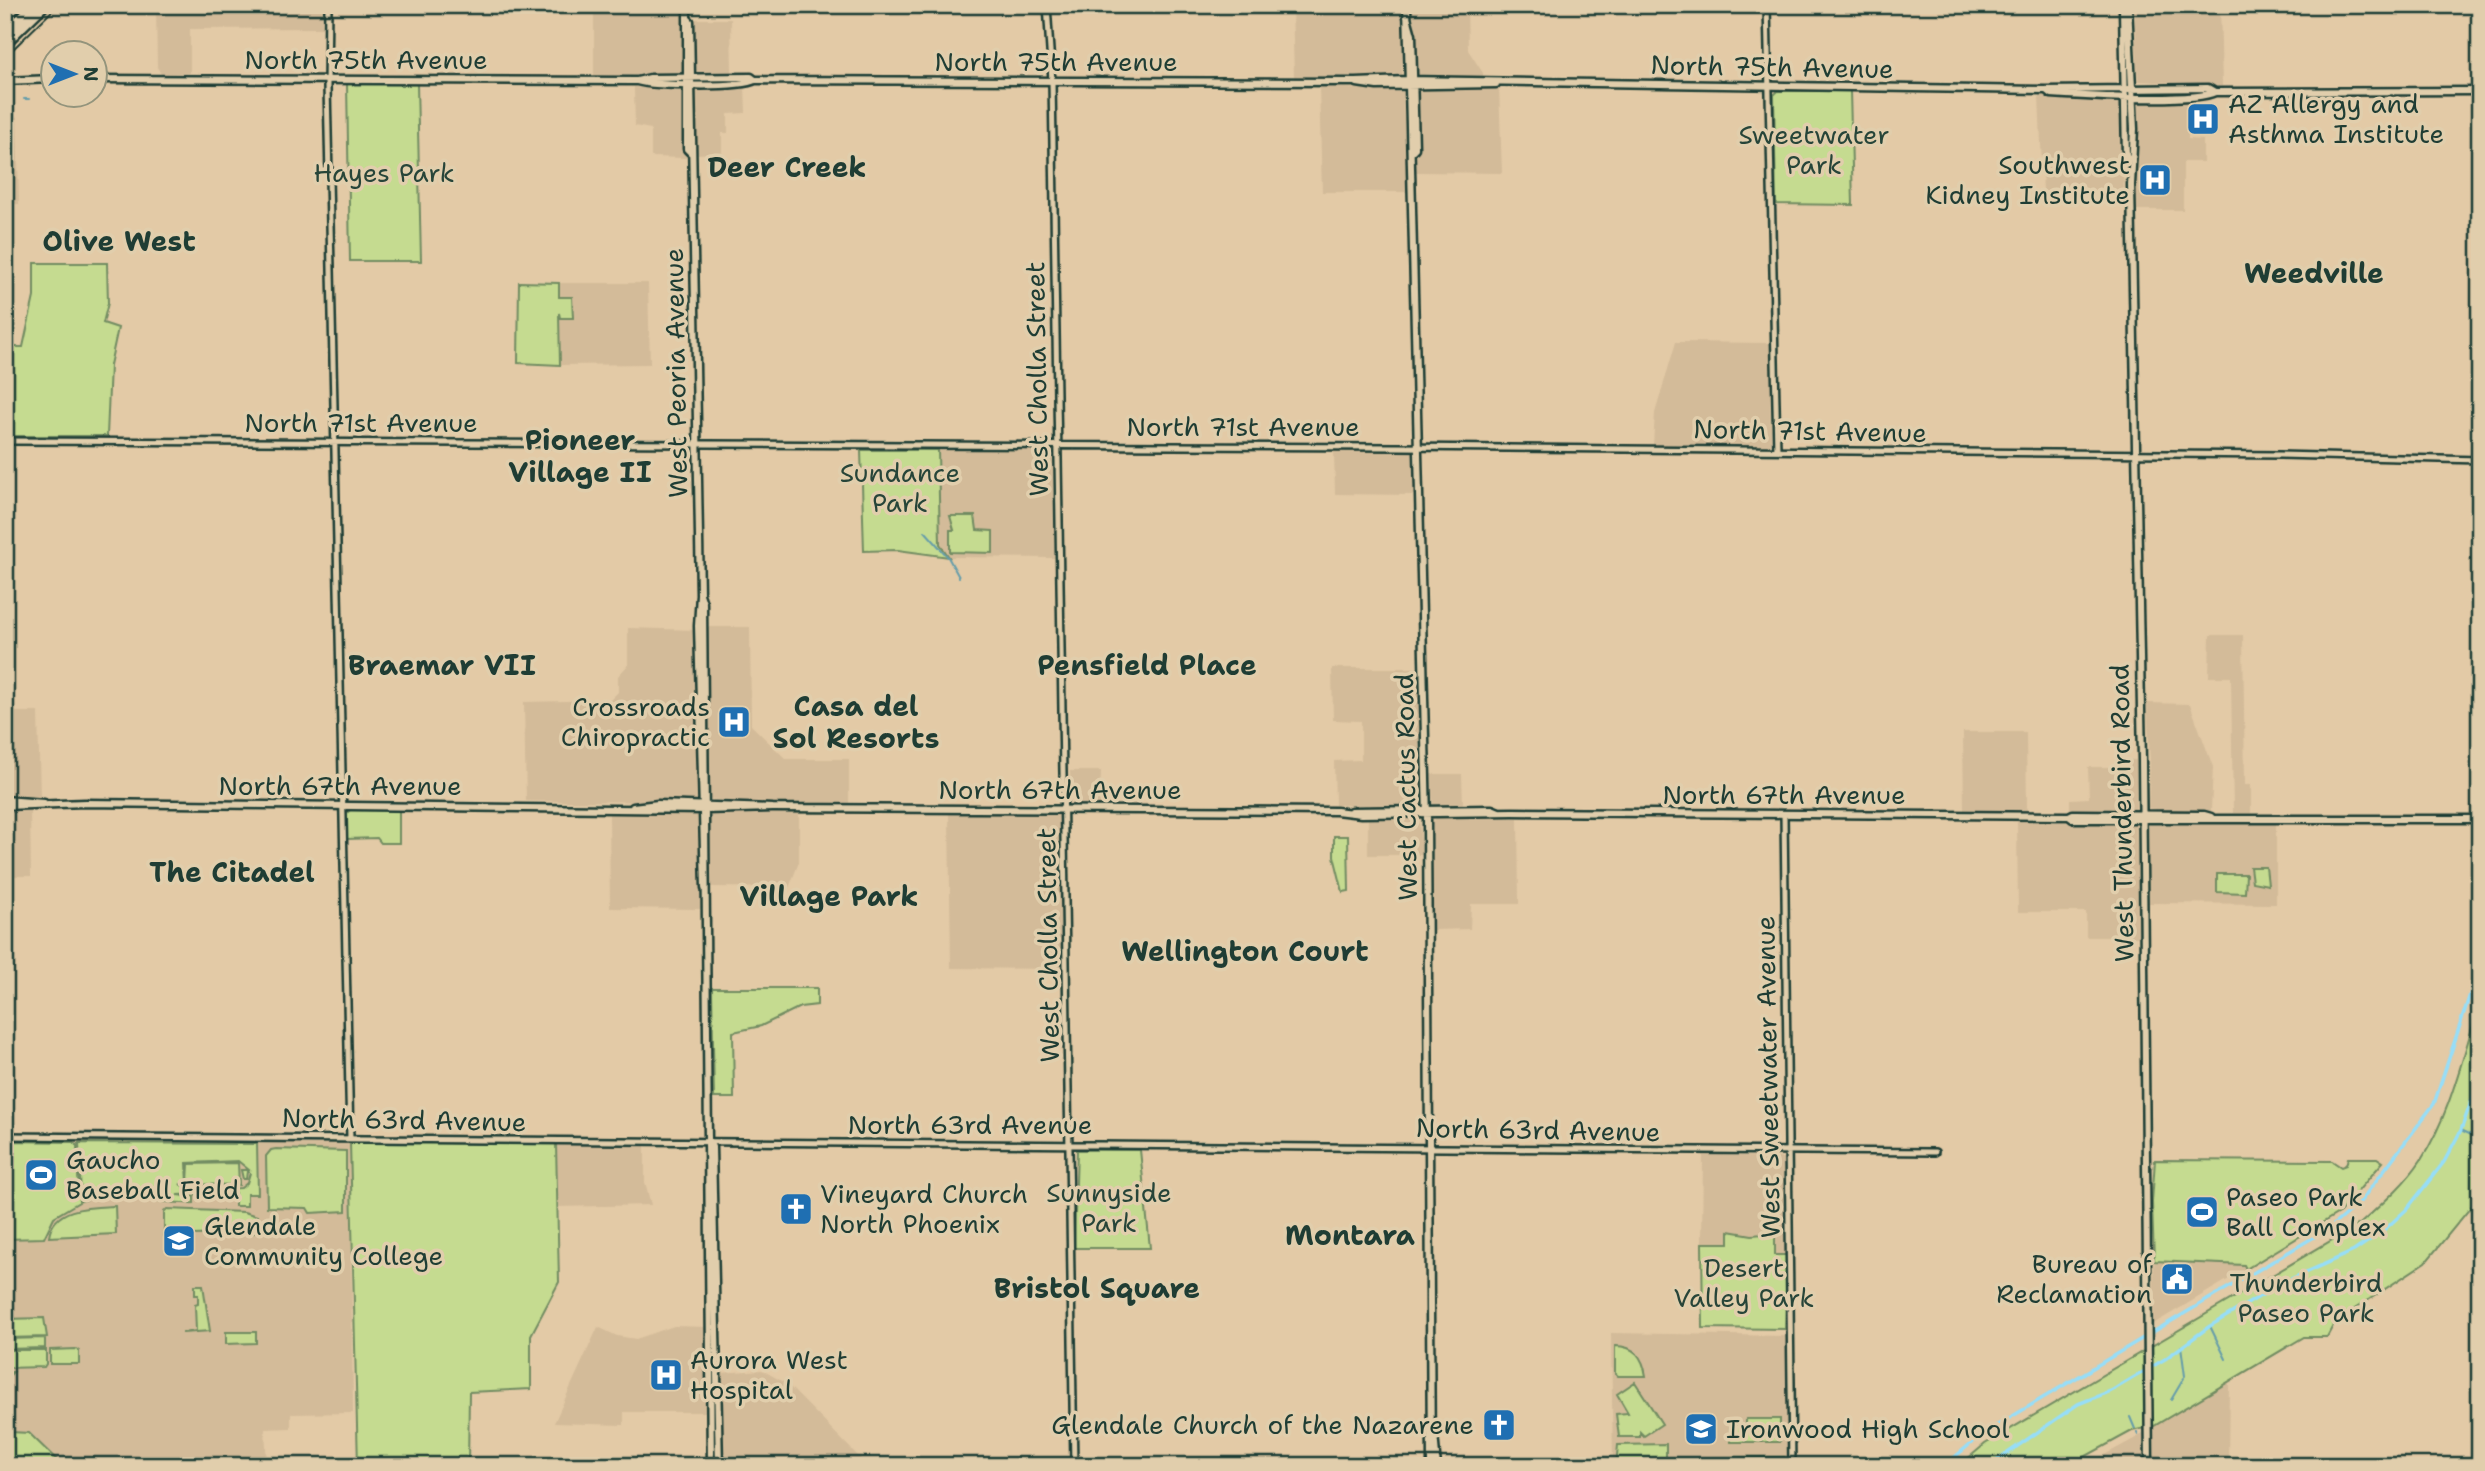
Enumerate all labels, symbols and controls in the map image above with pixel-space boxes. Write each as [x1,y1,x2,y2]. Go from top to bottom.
north arrow [38,38,108,108]
street label: North 75th Avenue [244,42,488,77]
street label: North 75th Avenue [934,44,1178,79]
street label: North 75th Avenue [1650,47,1894,86]
text: N [78,66,103,82]
place label: AZ Allergy and Asthma Institute [2228,86,2444,151]
hospital icon: AZ Allergy and Asthma Institute [2184,100,2222,138]
park label: Sweetwater Park [1739,117,1889,182]
place label: Southwest Kidney Institute [1925,147,2130,212]
district label: Deer Creek [707,148,867,186]
park label: Hayes Park [313,155,455,190]
hospital icon: Southwest Kidney Institute [2136,161,2174,199]
district label: Olive West [42,222,196,260]
street label: West Peoria Avenue [656,248,695,498]
district label: Weedville [2244,254,2384,292]
street label: West Cholla Street [1017,261,1056,497]
street label: North 71st Avenue [244,405,478,440]
street label: North 71st Avenue [1126,409,1360,444]
street label: North 71st Avenue [1693,411,1927,450]
district label: Pioneer Village II [508,421,652,491]
park label: Sundance Park [840,455,960,520]
district label: Braemar VII [348,646,536,684]
district label: Pensfield Place [1037,646,1257,684]
street label: West Thunderbird Road [2101,664,2142,962]
street label: West Cactus Road [1386,673,1425,901]
district label: Casa del Sol Resorts [773,687,939,757]
place label: Crossroads Chiropractic [561,689,710,754]
hospital icon: Crossroads Chiropractic [715,703,753,741]
street label: North 67th Avenue [218,768,462,803]
street label: North 67th Avenue [938,772,1182,807]
street label: North 67th Avenue [1662,777,1906,812]
street label: West Cholla Street [1028,827,1067,1063]
district label: The Citadel [149,853,315,891]
district label: Village Park [739,877,919,915]
street label: West Sweetwater Avenue [1747,916,1788,1239]
district label: Wellington Court [1121,932,1369,970]
street label: North 63rd Avenue [281,1100,527,1139]
street label: North 63rd Avenue [848,1107,1092,1142]
street label: North 63rd Avenue [1415,1110,1661,1149]
place label: Gaucho Baseball Field [66,1142,240,1207]
sports icon: Gaucho Baseball Field [22,1156,60,1194]
park label: Sunnyside Park [1046,1175,1172,1240]
place label: Vineyard Church North Phoenix [820,1176,1028,1241]
place label: Paseo Park Ball Complex [2226,1179,2385,1244]
church icon: Vineyard Church North Phoenix [777,1190,815,1228]
sports icon: Paseo Park Ball Complex [2183,1193,2221,1231]
place label: Glendale Community College [204,1208,443,1273]
district label: Montara [1285,1216,1415,1254]
school or university icon: Glendale Community College [160,1222,198,1260]
place label: Bureau of Reclamation [1996,1246,2153,1311]
park label: Desert Valley Park [1674,1250,1814,1315]
public building icon: Bureau of Reclamation [2158,1260,2196,1298]
park label: Thunderbird Paseo Park [2229,1265,2383,1330]
district label: Bristol Square [994,1269,1200,1307]
place label: Aurora West Hospital [690,1342,848,1407]
hospital icon: Aurora West Hospital [647,1356,685,1394]
church icon: Glendale Church of the Nazarene [1480,1406,1518,1444]
place label: Glendale Church of the Nazarene [1051,1407,1474,1442]
school or university icon: Ironwood High School [1682,1410,1720,1448]
place label: Ironwood High School [1726,1411,2010,1446]

